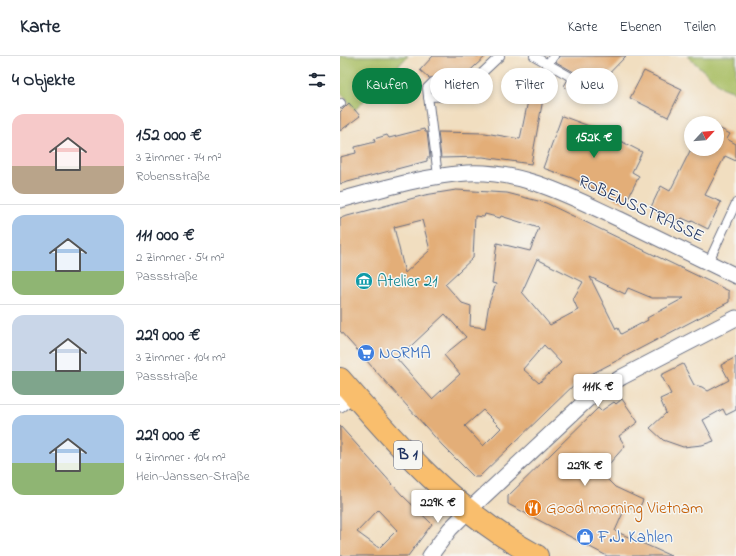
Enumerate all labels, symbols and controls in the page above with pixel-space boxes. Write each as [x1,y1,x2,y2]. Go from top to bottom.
text: Karte [20,14,60,41]
text: Karte [568,17,597,38]
text: Ebenen [619,17,662,38]
text: Teilen [684,17,716,38]
text: 4 Objekte [12,68,75,93]
chip: Kaufen [352,68,422,104]
chip: Mieten [430,68,493,104]
chip: Filter [501,68,558,104]
chip: Neu [566,68,618,104]
icon: filters [306,69,328,91]
north arrow [684,116,724,156]
map controls [684,116,724,156]
text: 152 000 € [136,123,202,148]
pin: 152K € [561,125,627,159]
text: 152K € [576,128,612,147]
icon: home [44,130,92,178]
text: 3 Zimmer · 74 m² [136,148,222,167]
text: Robensstraße [136,167,210,186]
street label: ROBENSSTRASSE [574,169,708,249]
text: 111 000 € [136,223,195,248]
icon: home [44,231,92,279]
text: 2 Zimmer · 54 m² [136,248,225,267]
text: Passstraße [136,267,198,286]
place label: Atelier 21 [377,269,438,294]
museum icon: Atelier 21 [354,271,374,291]
text: 229 000 € [136,323,200,348]
icon: home [44,331,92,379]
place label: NORMA [379,341,431,366]
supermarket icon: NORMA [356,343,376,363]
text: 3 Zimmer · 104 m² [136,348,226,367]
text: Passstraße [136,367,198,386]
pin: 111K € [565,374,631,408]
text: 111K € [582,377,614,396]
text: 229 000 € [136,423,200,448]
icon: home [44,431,92,479]
road number: B 1 [394,441,422,469]
text: 4 Zimmer · 104 m² [136,448,226,467]
pin: 229K € [552,453,618,487]
text: 229K € [567,456,603,475]
text: Hein-Janssen-Straße [136,467,250,486]
pin: 229K € [405,490,471,524]
text: 229K € [420,493,456,512]
place label: Good morning Vietnam [546,496,703,523]
restaurant icon: Good morning Vietnam [523,498,543,518]
place label: F.J. Kahlen [597,525,673,550]
shop icon: F.J. Kahlen [575,527,595,547]

